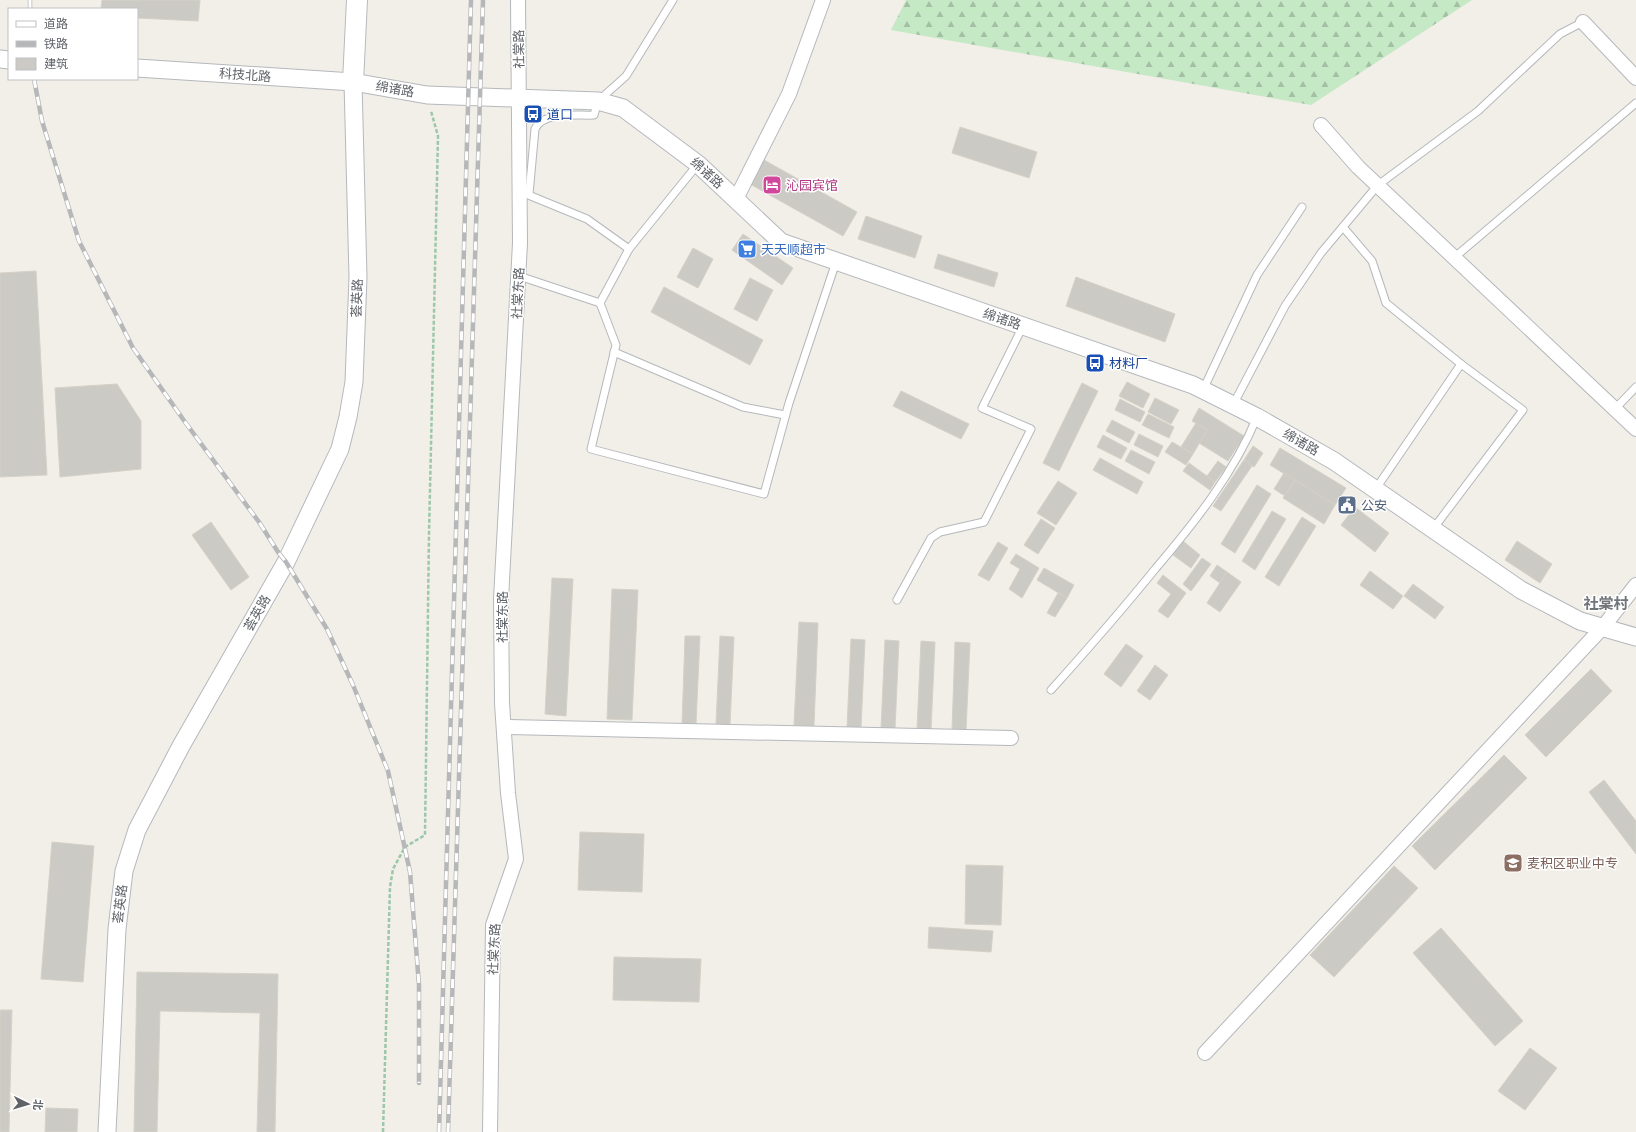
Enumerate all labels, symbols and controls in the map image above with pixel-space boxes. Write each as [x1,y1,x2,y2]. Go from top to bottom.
legend [8,8,138,80]
text: 道路 [44,17,68,31]
street label: 社棠路 [511,29,527,69]
text: 铁路 [44,37,68,51]
text: 建筑 [44,57,68,71]
street label: 科技北路 [219,66,271,84]
street label: 绵诸路 [374,78,416,100]
bus stop icon: 道口 [522,103,544,125]
place label: 道口 [547,107,573,122]
street label: 绵诸路 [687,154,727,192]
hotel icon: 沁园宾馆 [761,174,783,196]
place label: 沁园宾馆 [786,178,838,193]
supermarket icon: 天天顺超市 [736,238,758,260]
place label: 天天顺超市 [761,242,826,257]
street label: 社棠东路 [509,267,527,319]
street label: 荟英路 [349,278,365,318]
street label: 绵诸路 [981,306,1023,332]
bus stop icon: 材料厂 [1084,352,1106,374]
place label: 材料厂 [1109,356,1148,371]
street label: 绵诸路 [1280,426,1322,458]
public building icon: 公安 [1336,494,1358,516]
place label: 公安 [1361,498,1387,513]
street label: 社棠东路 [495,591,510,643]
street label: 荟英路 [241,592,273,634]
district label: 社棠村 [1583,595,1629,613]
school or university icon: 麦积区职业中专 [1502,852,1524,874]
place label: 麦积区职业中专 [1527,856,1618,871]
street label: 荟英路 [110,884,130,924]
street label: 社棠东路 [485,923,503,975]
north arrow [8,1084,48,1124]
text: 北 [31,1099,44,1111]

